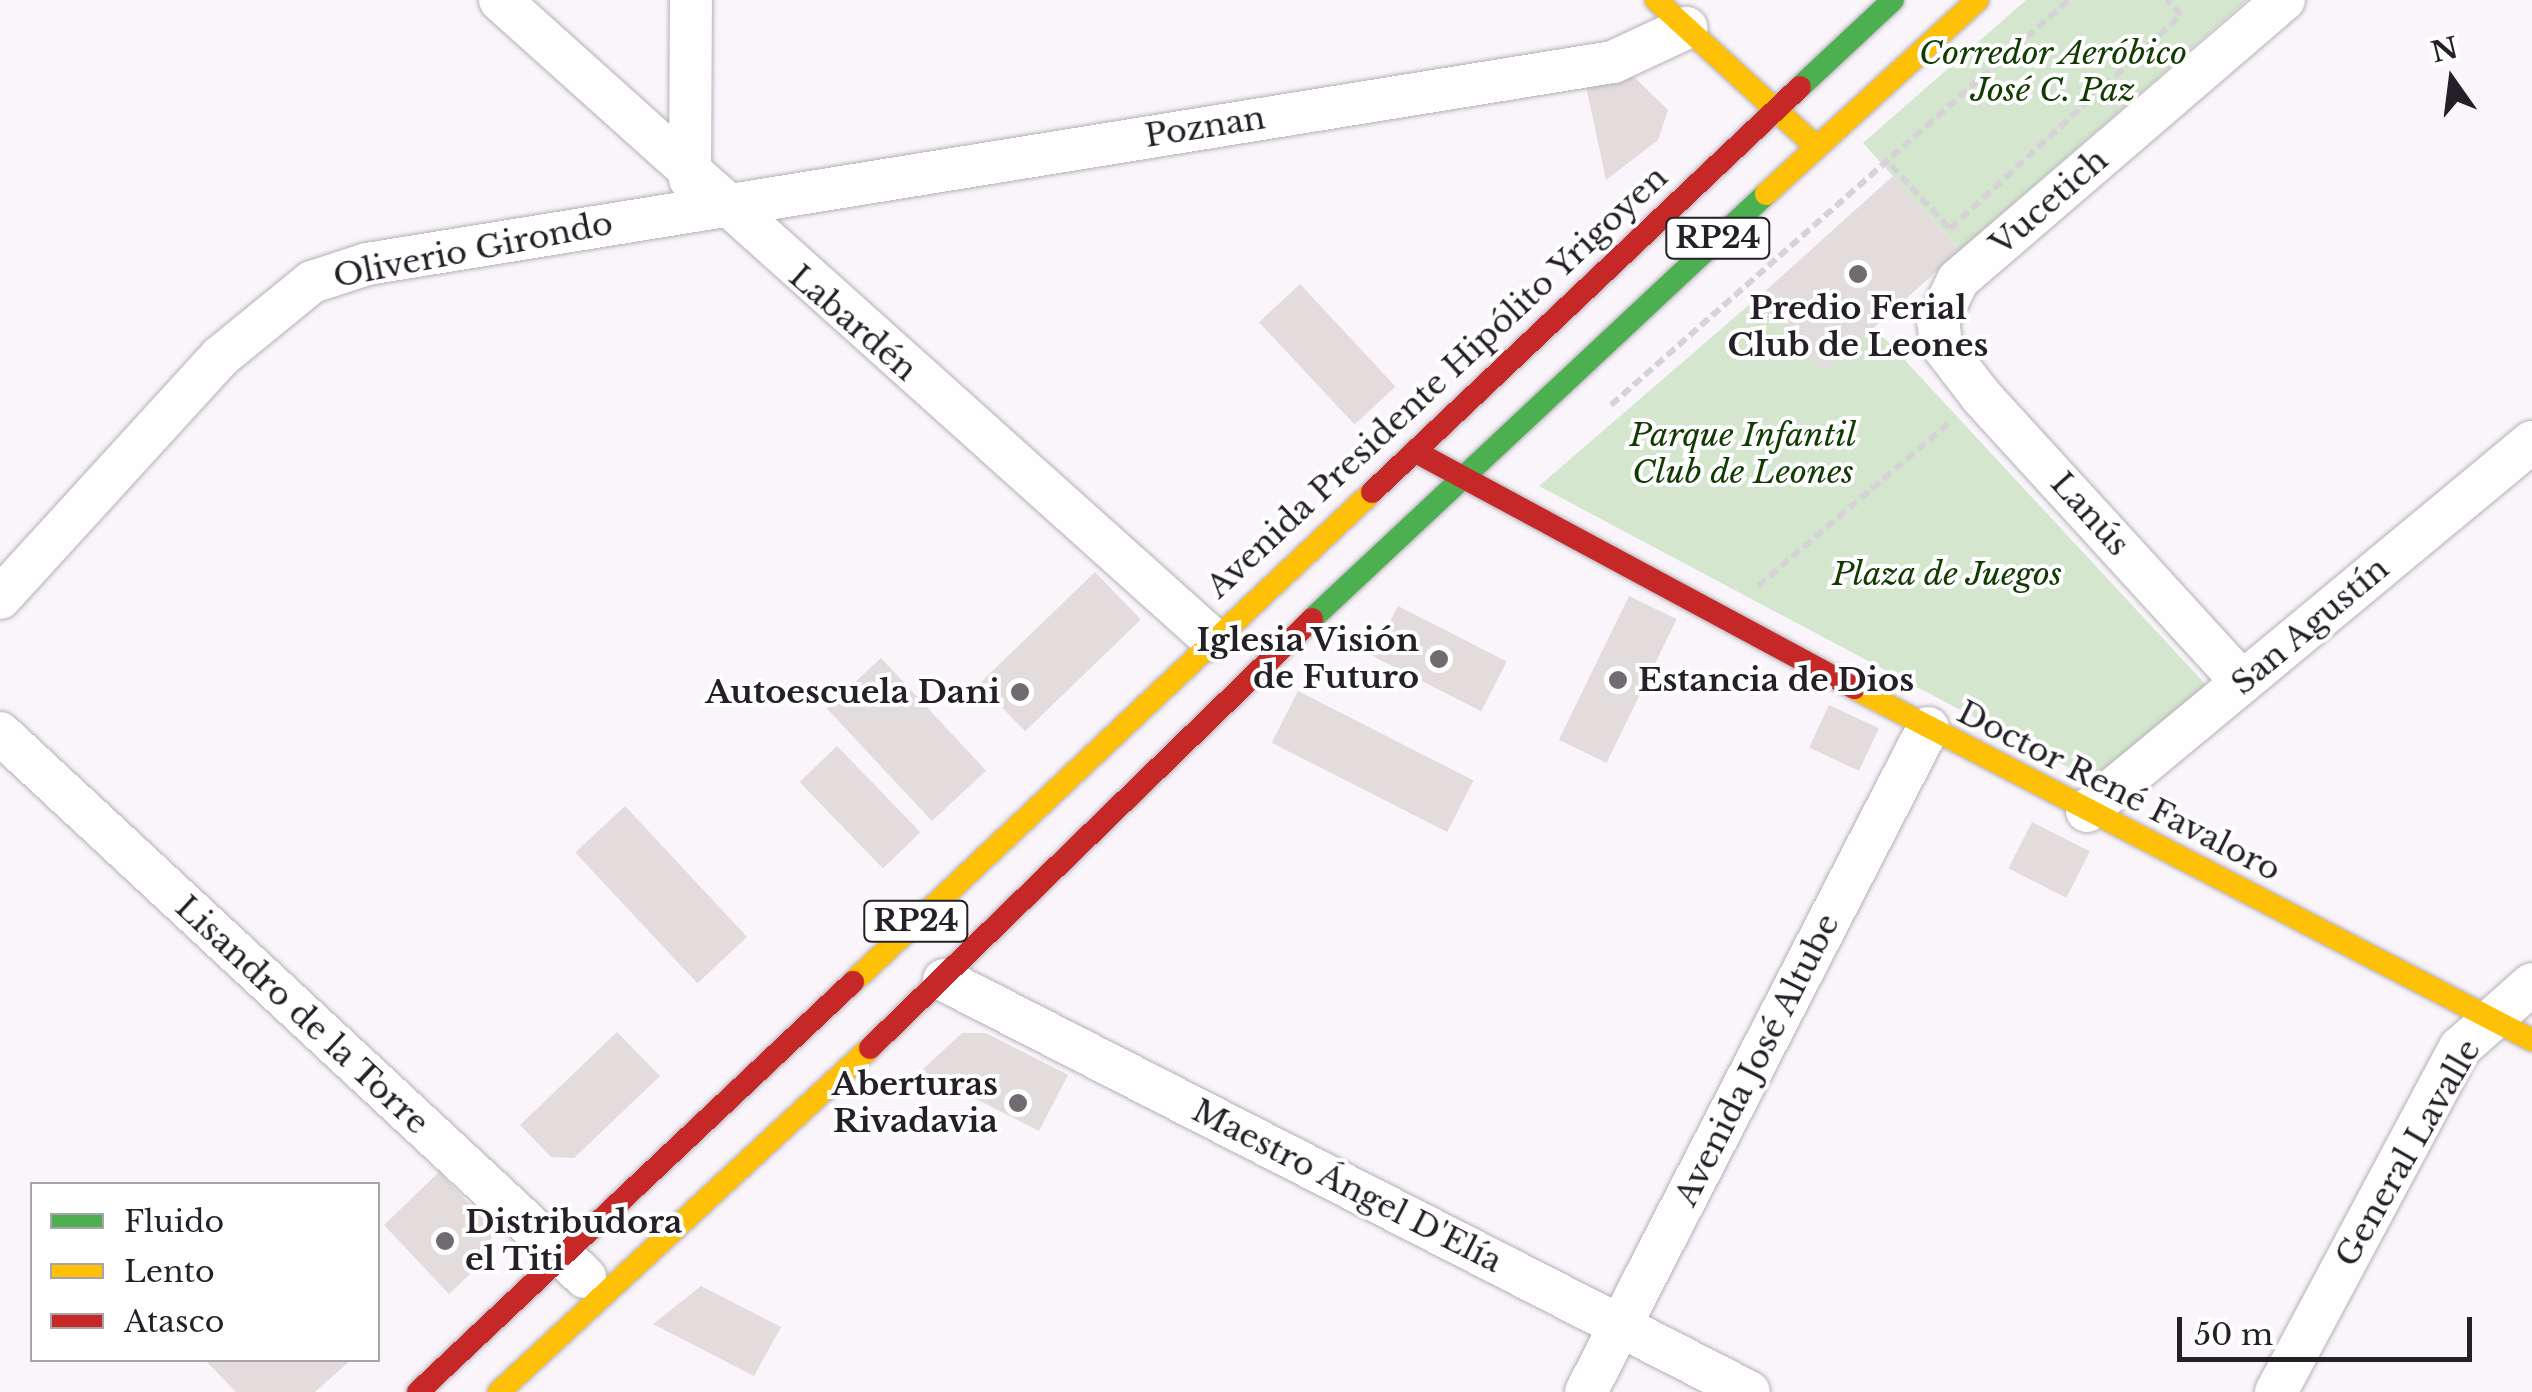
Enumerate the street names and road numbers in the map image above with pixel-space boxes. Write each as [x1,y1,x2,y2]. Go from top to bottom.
street label: Poznan [1142,99,1268,155]
street label: Vucetich [1982,141,2116,263]
street label: Avenida Presidente Hipólito Yrigoyen [1198,157,1676,607]
street label: Oliverio Girondo [330,204,616,296]
road number: RP24 [1663,213,1773,263]
street label: Labardén [781,257,925,389]
street label: Lanús [2043,464,2137,564]
street label: San Agustín [2223,549,2397,703]
street label: Doctor René Favaloro [1951,693,2287,889]
street label: Lisandro de la Torre [167,887,437,1143]
road number: RP24 [861,896,971,946]
street label: Avenida José Altube [1666,907,1848,1213]
street label: General Lavalle [2327,1033,2489,1273]
street label: Maestro Ángel D'Elía [1185,1091,1509,1281]

